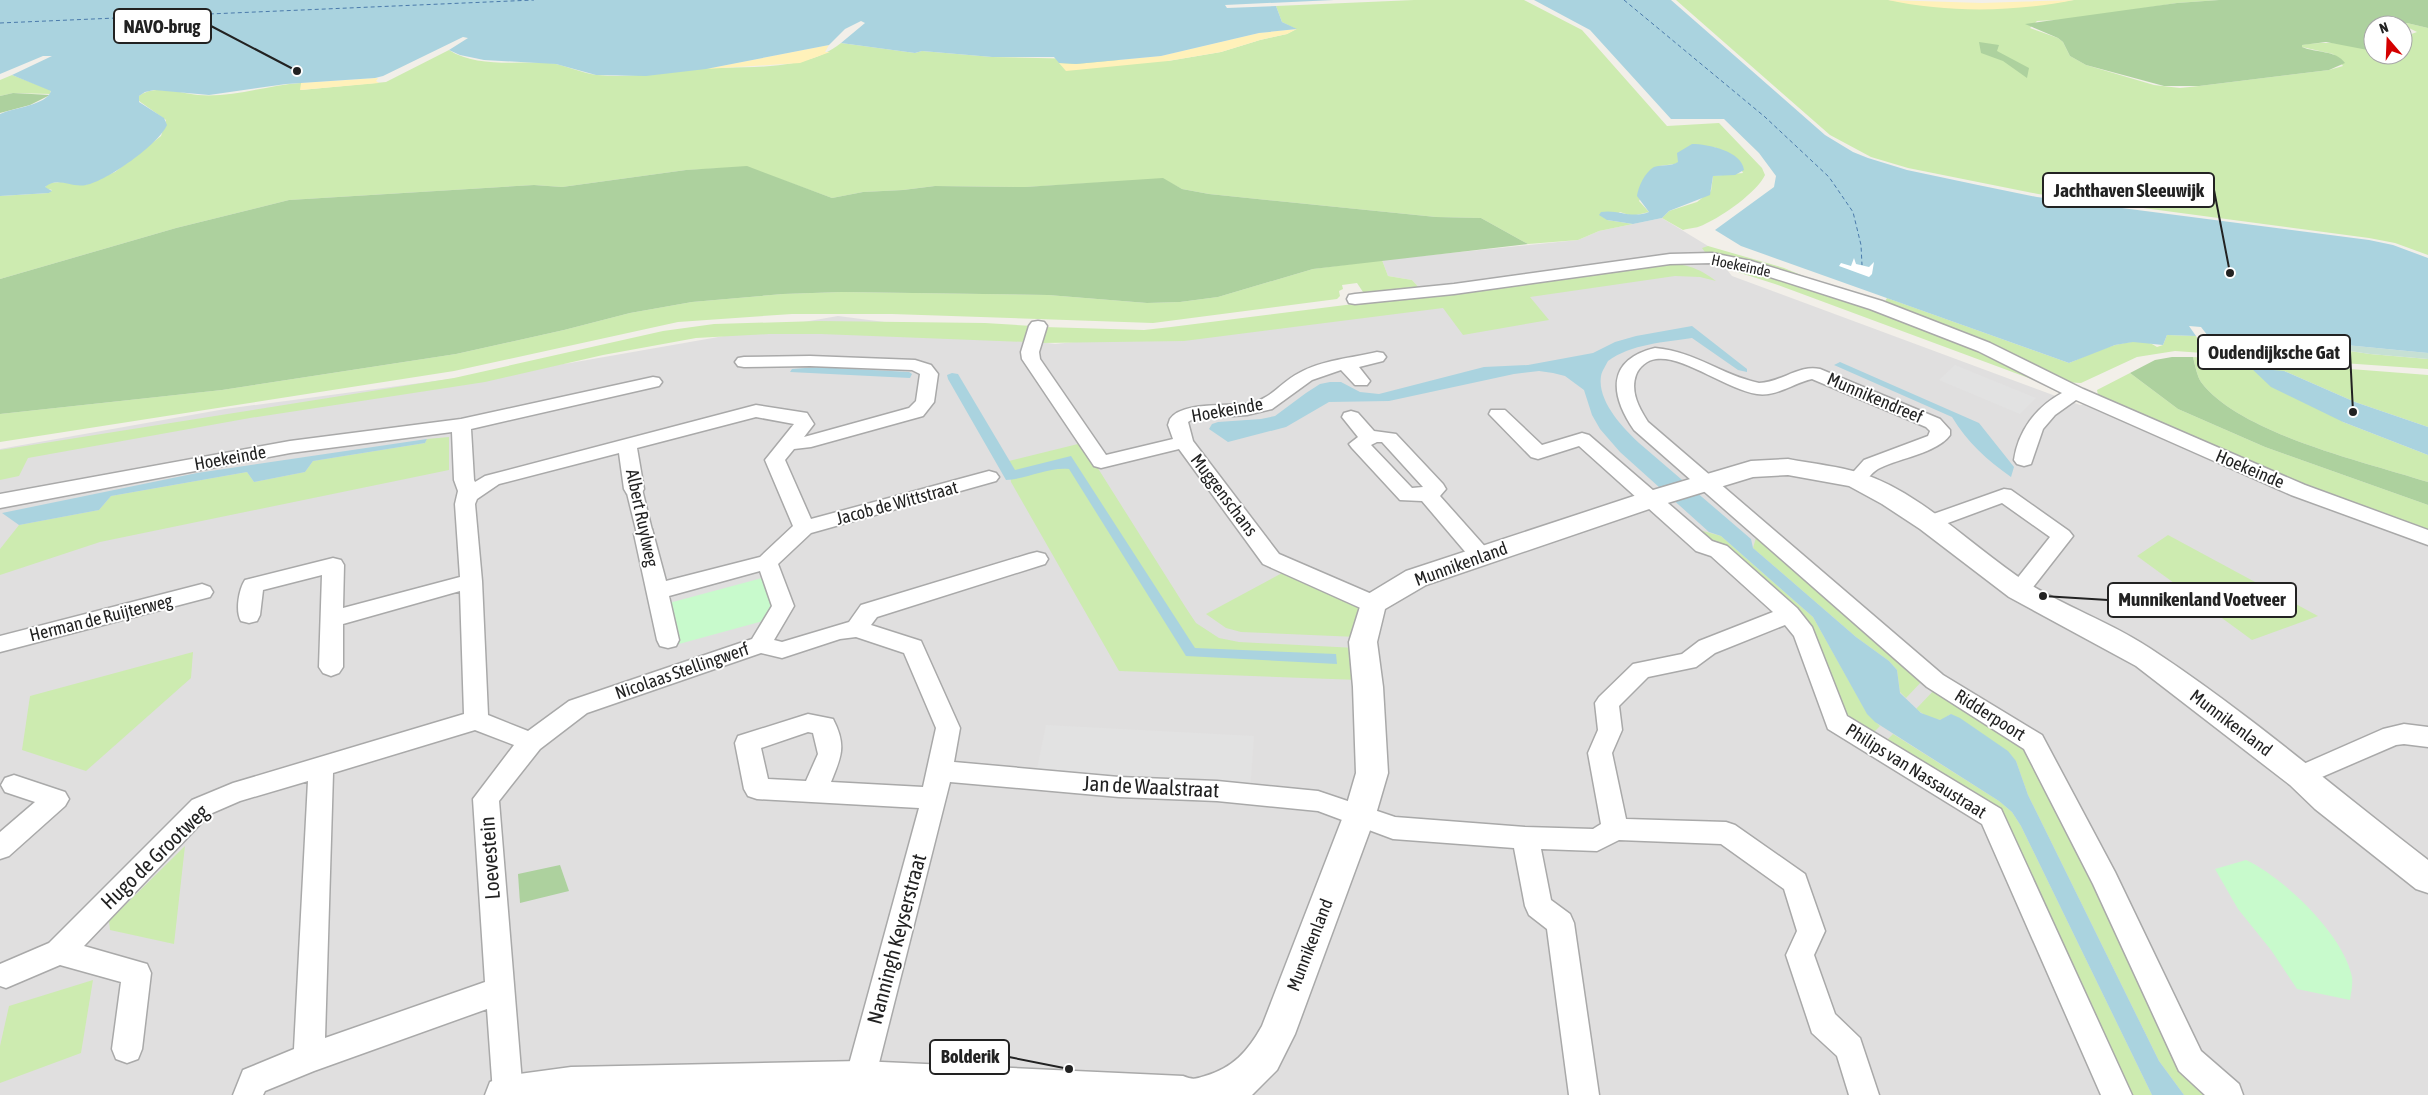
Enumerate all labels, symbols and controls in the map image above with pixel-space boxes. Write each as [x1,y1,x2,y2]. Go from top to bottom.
callout: NAVO-brug [114,9,211,43]
text: NAVO-brug [123,15,201,37]
north arrow [2363,15,2413,65]
text: N [2377,19,2390,37]
callout: Jachthaven Sleeuwijk [2043,173,2214,207]
text: Jachthaven Sleeuwijk [2053,179,2205,201]
street label: Hoekeinde [1710,251,1773,280]
callout: Oudendijksche Gat [2198,335,2350,369]
text: Oudendijksche Gat [2208,341,2340,363]
street label: Munnikendreef [1824,368,1926,427]
street label: Hoekeinde [1189,393,1264,426]
street label: Hoekeinde [192,441,267,474]
street label: Hoekeinde [2213,445,2288,492]
street label: Muggenschans [1187,449,1262,540]
street label: Albert Ruylweg [622,467,663,569]
street label: Jacob de Wittstraat [834,476,960,529]
street label: Munnikenland [1412,537,1510,590]
callout: Munnikenland Voetveer [2108,583,2296,617]
text: Munnikenland Voetveer [2118,588,2286,610]
street label: Herman de Ruijterweg [27,590,175,645]
street label: Nicolaas Stellingwerf [612,638,751,703]
street label: Ridderpoort [1951,685,2030,745]
street label: Munnikenland [2186,685,2276,760]
street label: Philips van Nassaustraat [1842,719,1990,822]
street label: Jan de Waalstraat [1082,770,1220,802]
street label: Hugo de Grootweg [96,799,213,914]
street label: Loevestein [474,816,504,900]
street label: Nanningh Keyserstraat [862,851,930,1027]
street label: Munnikenland [1282,896,1337,994]
callout: Bolderik [930,1040,1009,1074]
text: Bolderik [941,1045,1000,1067]

